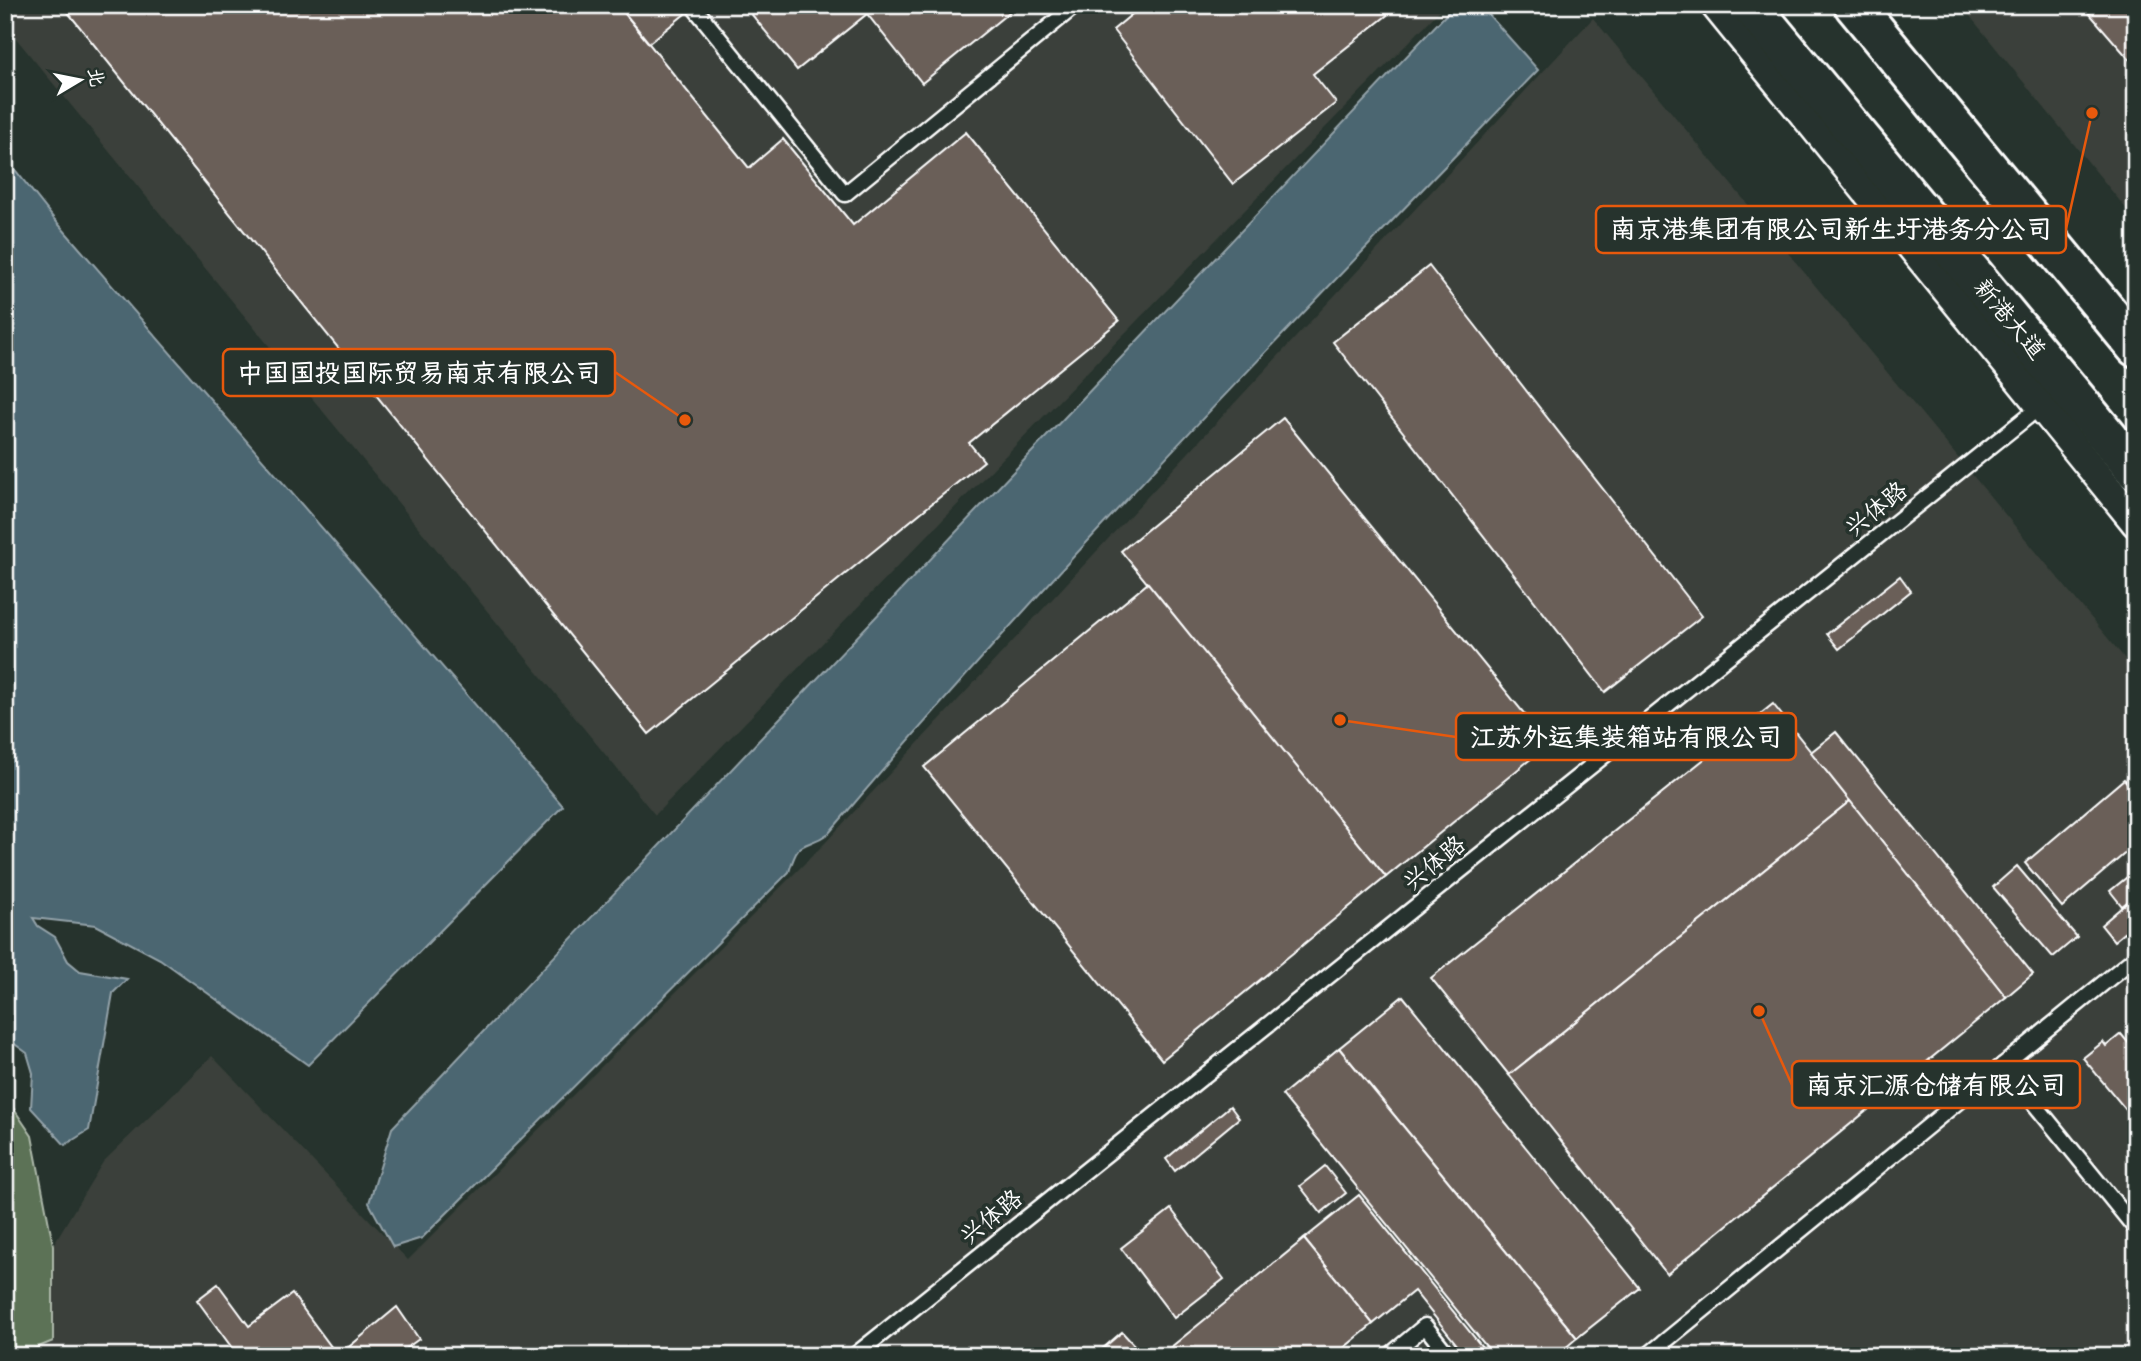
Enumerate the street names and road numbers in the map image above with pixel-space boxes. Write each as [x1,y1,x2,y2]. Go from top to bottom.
street label: 新港大道 [1963,269,2057,369]
street label: 兴体路 [1835,470,1917,548]
street label: 兴体路 [1393,824,1475,902]
street label: 兴体路 [950,1178,1032,1256]

